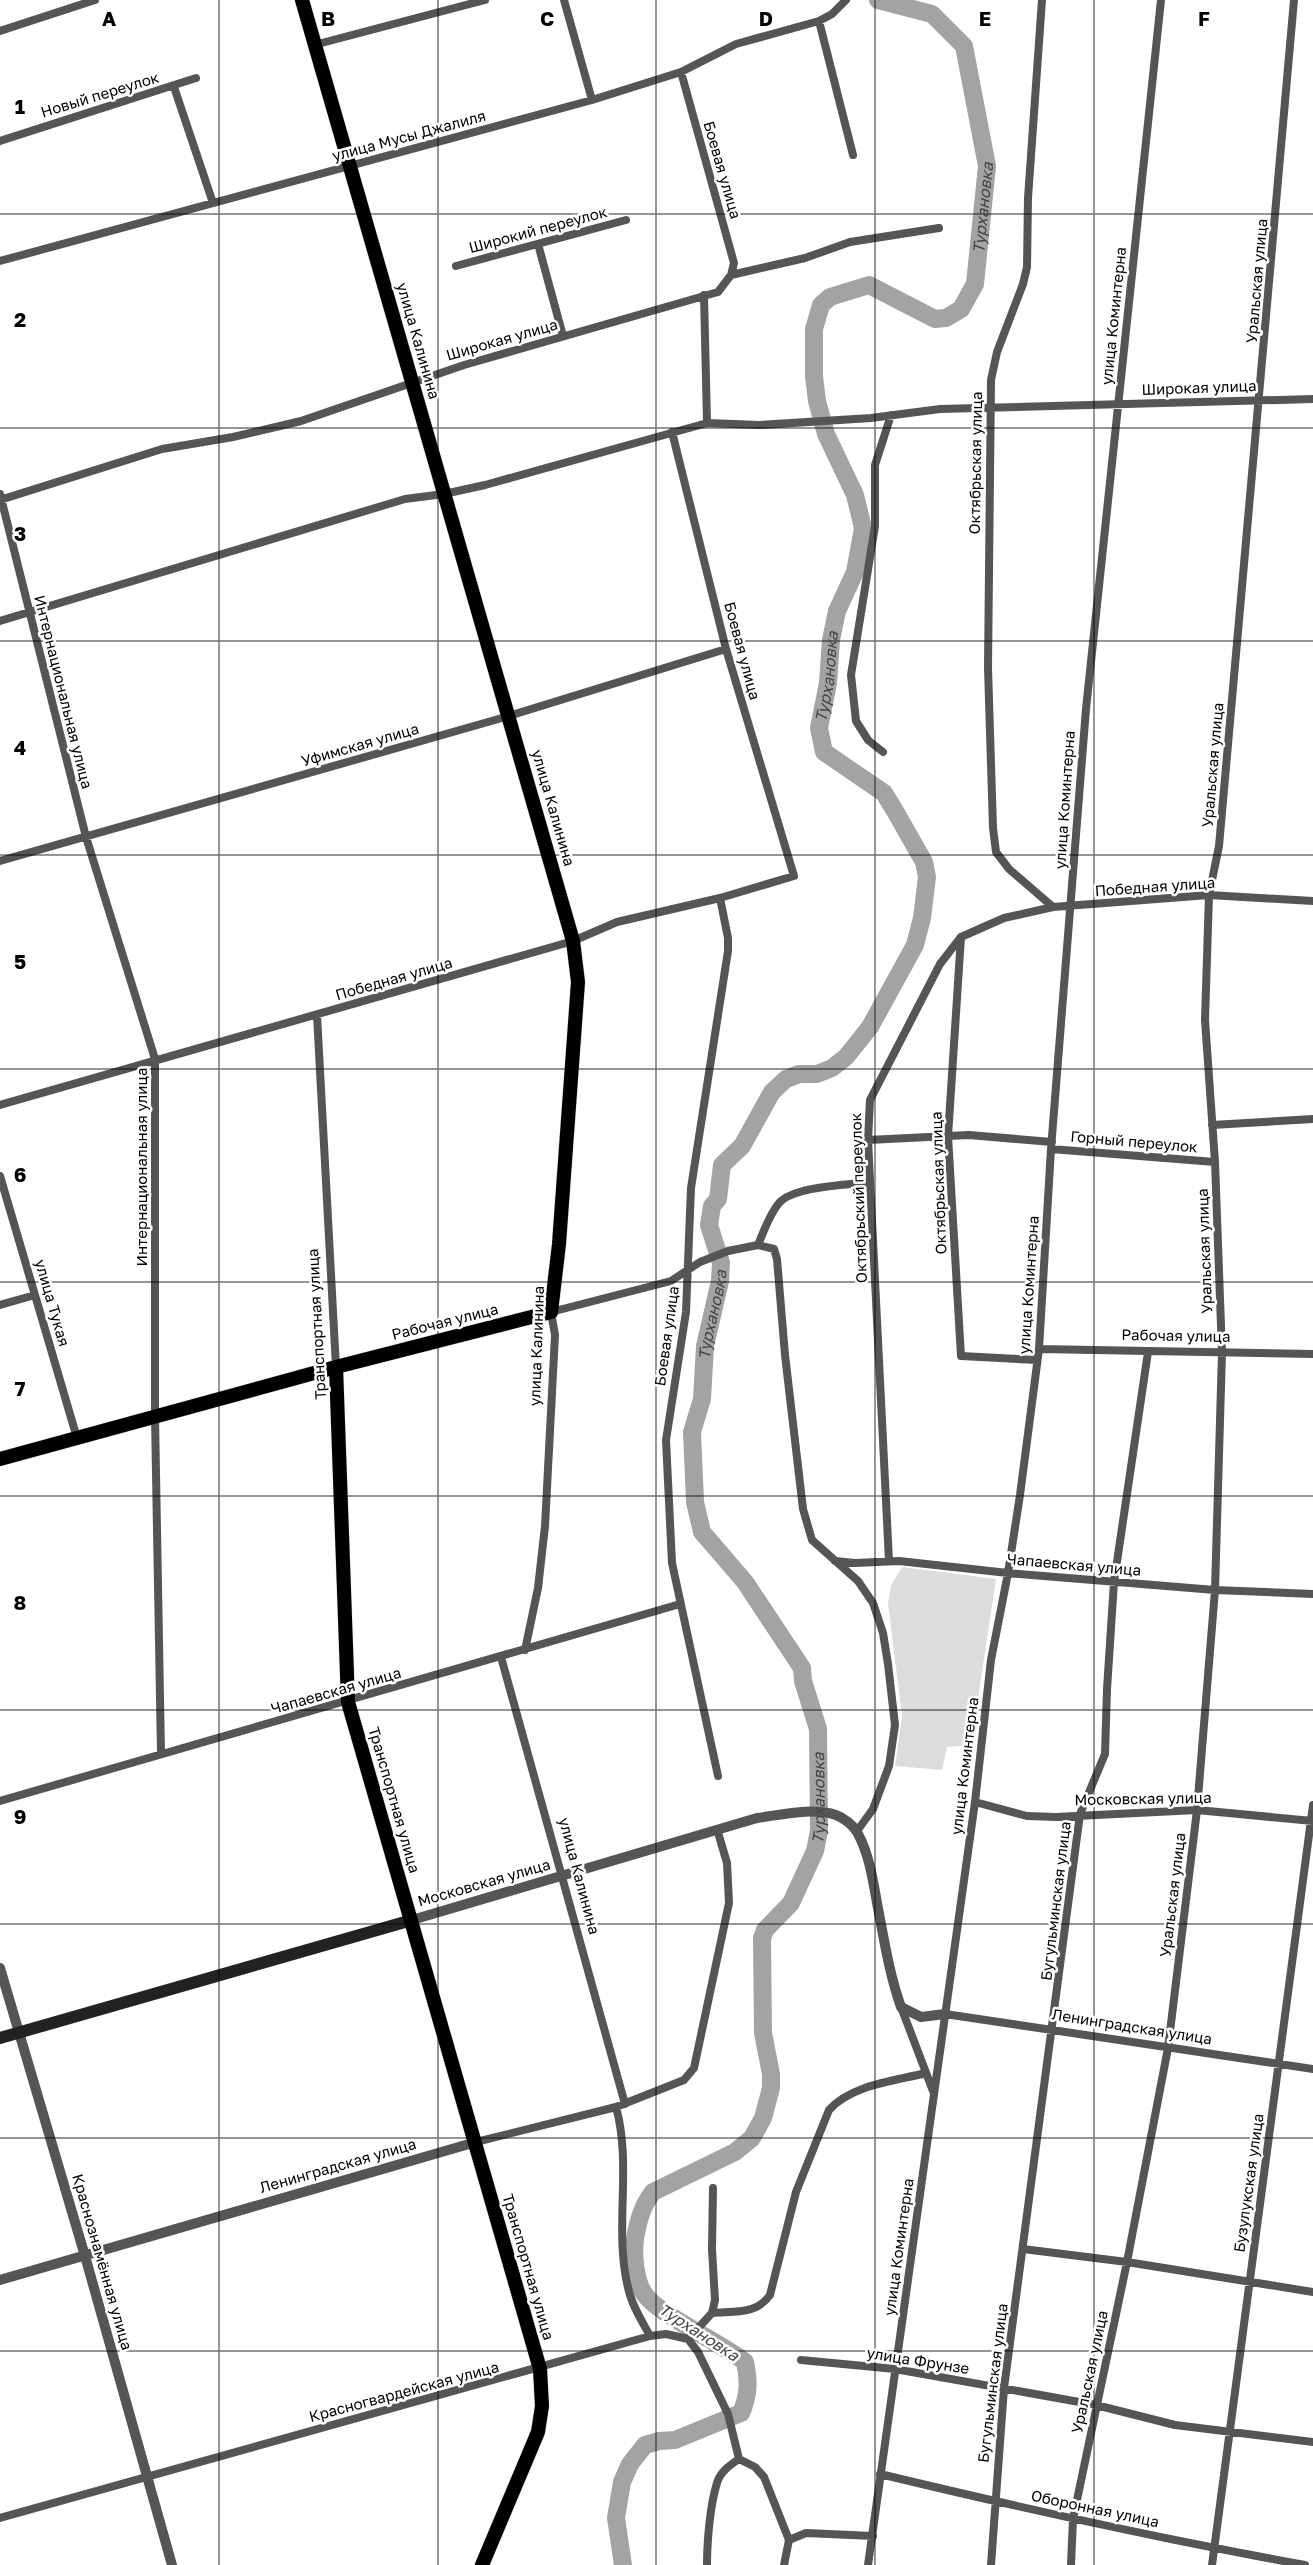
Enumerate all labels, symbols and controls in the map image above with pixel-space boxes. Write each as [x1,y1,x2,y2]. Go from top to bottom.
text: A [102,6,116,30]
text: B [321,6,335,30]
text: C [540,6,554,30]
text: D [759,6,773,30]
text: E [979,6,991,30]
text: F [1198,6,1210,30]
street label: Новый переулок [38,67,161,121]
text: 1 [15,94,25,118]
street label: улица Мусы Джалиля [330,106,488,164]
street label: Боевая улица [700,119,746,221]
water label: Турхановка [968,160,997,254]
street label: Широкий переулок [467,202,609,256]
street label: Уральская улица [1242,218,1270,344]
street label: улица Коминтерна [1097,246,1129,386]
street label: улица Калинина [394,280,444,401]
text: 2 [14,307,26,331]
street label: Широкая улица [444,315,560,364]
street label: Широкая улица [1141,376,1257,398]
street label: Октябрьская улица [965,391,985,535]
text: 3 [14,521,26,545]
street label: Интернациональная улица [31,593,97,790]
street label: Боевая улица [721,600,765,702]
water label: Турхановка [810,629,843,724]
street label: Уральская улица [1198,702,1226,828]
street label: Уфимская улица [299,719,421,769]
street label: улица Коминтерна [1050,730,1078,870]
text: 4 [14,735,26,759]
street label: улица Калинина [529,747,579,868]
street label: Победная улица [1094,873,1216,899]
text: 5 [14,949,26,973]
street label: Победная улица [333,953,454,1003]
street label: Интернациональная улица [132,1068,150,1266]
street label: Октябрьская улица [927,1111,949,1255]
street label: Октябрьский переулок [846,1112,870,1283]
street label: Горный переулок [1070,1126,1199,1156]
text: 6 [14,1162,26,1186]
street label: Уральская улица [1193,1188,1215,1314]
street label: улица Коминтерна [1014,1215,1042,1355]
street label: Транспортная улица [303,1248,329,1400]
street label: улица Тукая [32,1257,74,1348]
water label: Турхановка [694,1269,731,1360]
street label: улица Калинина [525,1285,547,1406]
street label: Боевая улица [650,1285,682,1387]
street label: Рабочая улица [390,1299,500,1343]
street label: Рабочая улица [1121,1325,1231,1345]
text: 7 [15,1376,26,1400]
street label: Чапаевская улица [1006,1549,1142,1579]
text: 8 [14,1590,26,1614]
street label: Чапаевская улица [269,1663,403,1717]
street label: улица Коминтерна [947,1696,981,1836]
street label: Транспортная улица [365,1725,424,1875]
water label: Турхановка [807,1751,829,1845]
street label: Московская улица [1074,1788,1212,1808]
text: 9 [14,1804,26,1828]
street label: улица Калинина [556,1815,604,1936]
street label: Бугульминская улица [1036,1820,1074,1982]
street label: Уральская улица [1155,1832,1189,1958]
street label: Московская улица [415,1854,552,1910]
street label: Ленинградская улица [1051,2004,1214,2048]
street label: Бузулукская улица [1229,2112,1267,2254]
street label: Ленинградская улица [257,2134,418,2196]
street label: Краснознамённая улица [69,2171,137,2352]
street label: улица Коминтерна [879,2177,917,2317]
street label: Транспортная улица [499,2192,558,2342]
water label: Турхановка [655,2299,744,2366]
street label: Бугульминская улица [973,2302,1011,2464]
street label: Уральская улица [1067,2309,1111,2435]
street label: улица Фрунзе [866,2343,971,2377]
street label: Красногвардейская улица [307,2357,501,2425]
street label: Оборонная улица [1030,2486,1161,2530]

